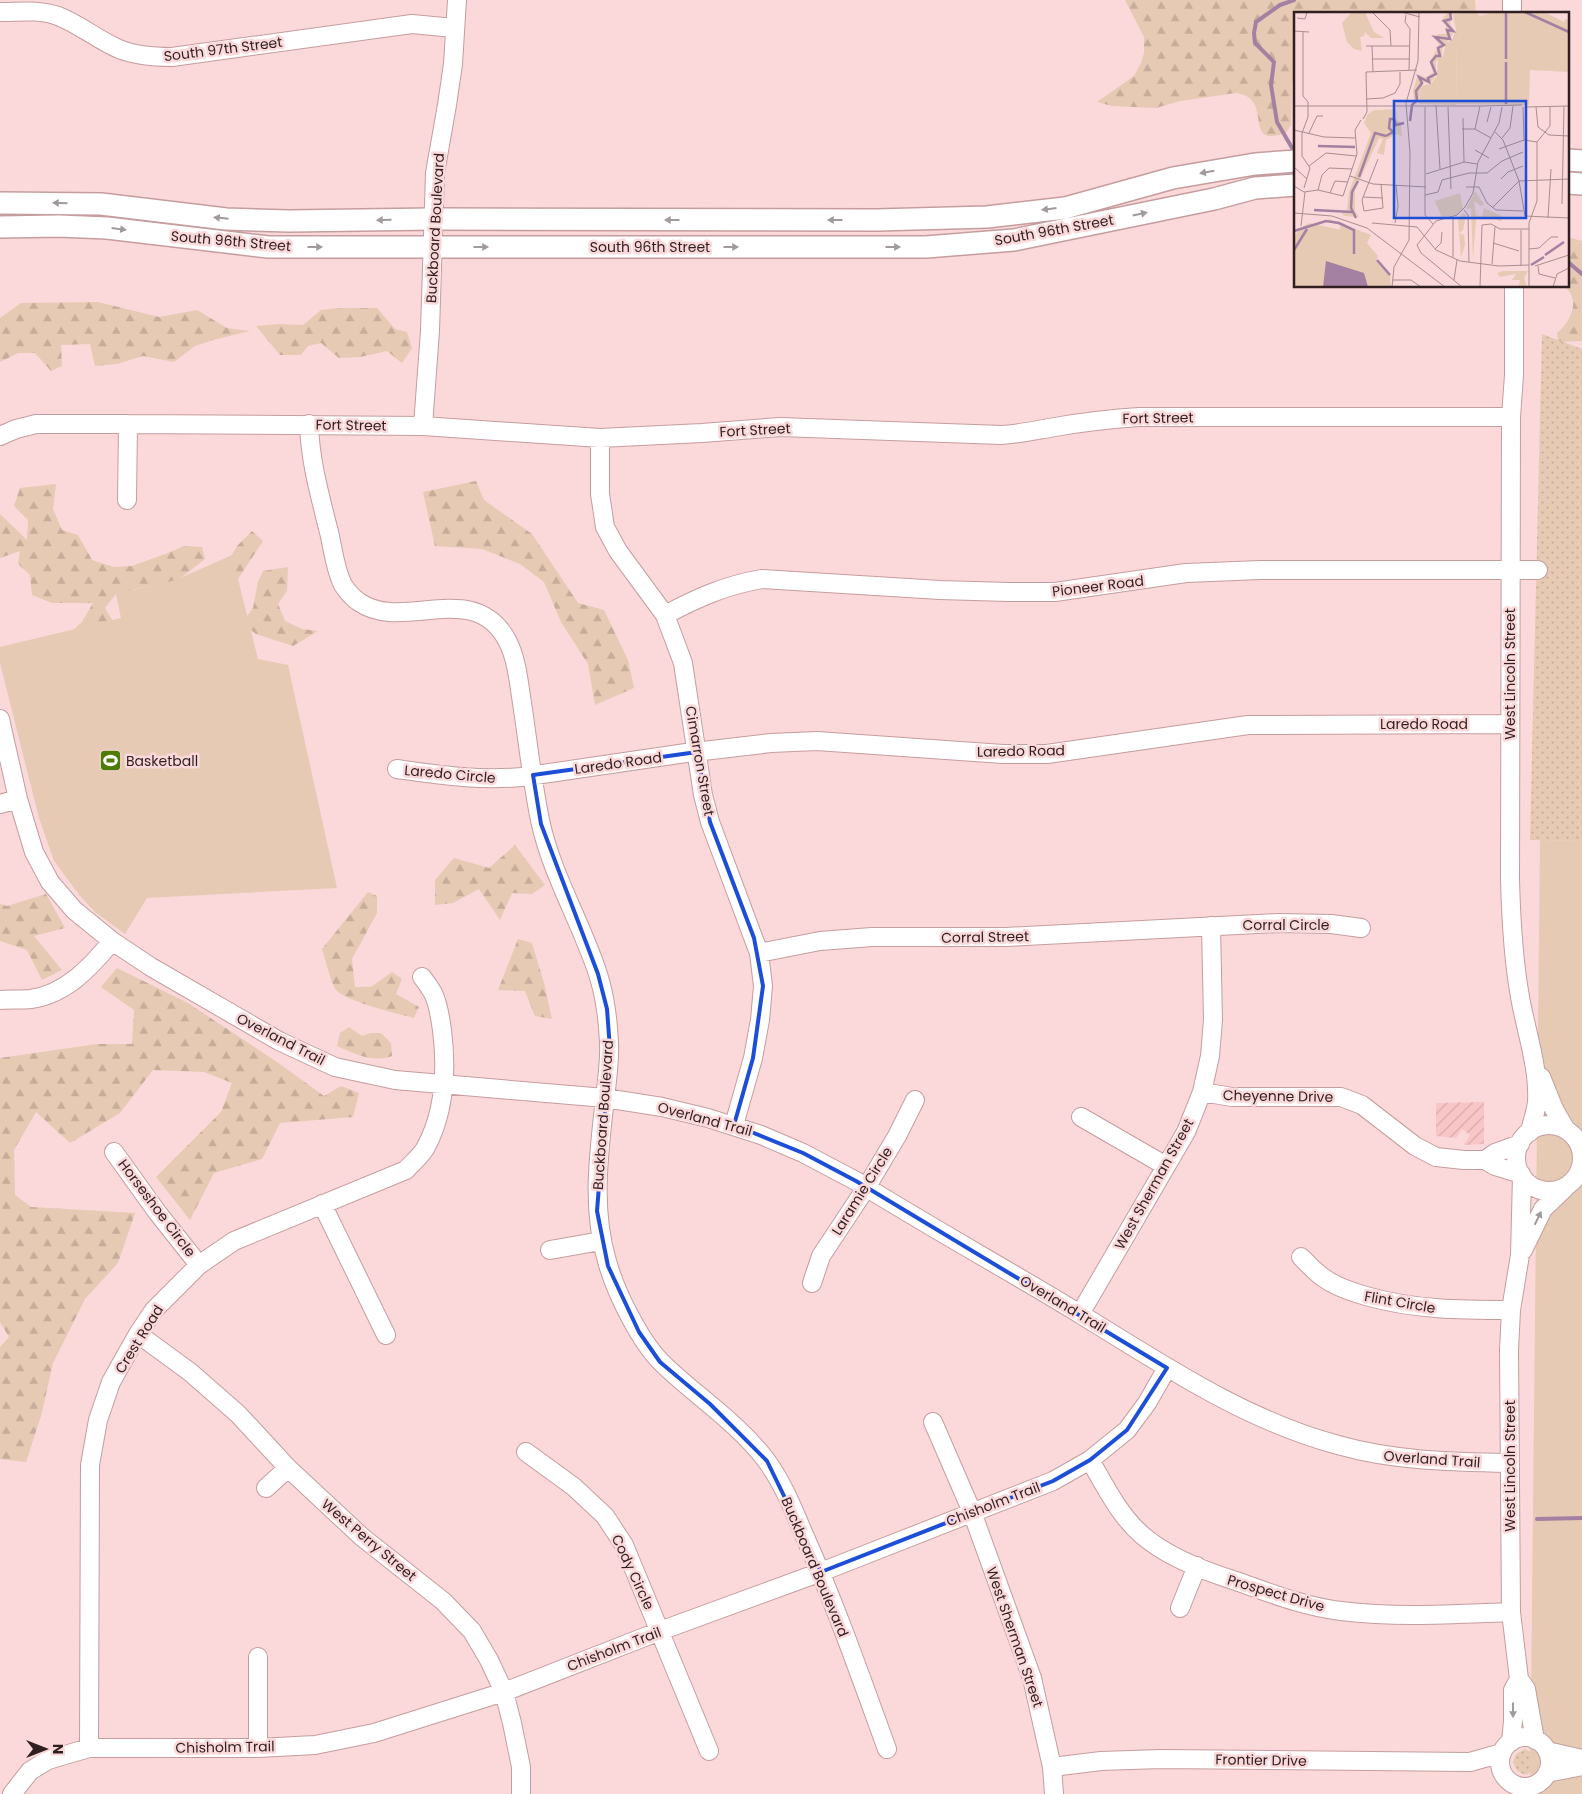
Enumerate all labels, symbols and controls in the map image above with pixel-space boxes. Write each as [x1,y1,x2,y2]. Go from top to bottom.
inset map [1294,12,1570,288]
street label: South 97th Street [163,32,283,66]
street label: Buckboard Boulevard [421,152,449,304]
one-way arrow [1199,169,1215,177]
one-way arrow [51,199,67,207]
one-way arrow [1041,205,1057,213]
street label: South 96th Street [993,210,1115,250]
one-way arrow [1133,210,1148,218]
one-way arrow [213,214,229,222]
one-way arrow [376,216,392,224]
one-way arrow [664,216,680,224]
one-way arrow [826,216,842,224]
one-way arrow [111,225,127,233]
street label: South 96th Street [170,226,292,256]
street label: South 96th Street [590,237,710,257]
one-way arrow [307,243,323,251]
one-way arrow [473,243,489,251]
one-way arrow [723,243,739,251]
one-way arrow [885,243,901,251]
street label: Fort Street [1122,407,1194,429]
street label: Fort Street [315,414,387,436]
street label: Fort Street [719,418,791,442]
street label: Pioneer Road [1051,570,1145,602]
street label: West Lincoln Street [1500,608,1520,740]
street label: Cimarron Street [680,704,720,818]
street label: Laredo Road [1380,714,1468,734]
street label: Laredo Road [977,740,1065,762]
street label: Laredo Road [573,747,663,779]
sports icon: Basketball [98,749,122,773]
place label: Basketball [126,751,198,771]
street label: Laredo Circle [403,760,497,788]
street label: Corral Circle [1243,915,1330,935]
street label: Corral Street [941,926,1029,948]
street label: Overland Trail [233,1008,329,1070]
street label: Buckboard Boulevard [588,1039,618,1191]
street label: Cheyenne Drive [1223,1085,1334,1107]
street label: Overland Trail [656,1097,754,1141]
street label: West Sherman Street [1110,1115,1198,1253]
street label: Laramie Circle [827,1143,897,1239]
street label: Horseshoe Circle [114,1155,201,1261]
one-way arrow [1534,1211,1542,1226]
street label: Overland Trail [1016,1270,1110,1338]
street label: Flint Circle [1363,1286,1437,1318]
street label: Crest Road [110,1301,168,1377]
street label: West Lincoln Street [1500,1400,1520,1532]
street label: Overland Trail [1383,1446,1481,1472]
street label: Chisholm Trail [943,1477,1043,1531]
street label: West Perry Street [317,1494,421,1586]
street label: Buckboard Boulevard [776,1494,854,1640]
street label: Cody Circle [607,1531,659,1613]
street label: West Sherman Street [982,1564,1048,1710]
street label: Prospect Drive [1225,1570,1327,1617]
street label: Chisholm Trail [564,1622,664,1676]
one-way arrow [1509,1702,1517,1718]
north arrow [20,1724,70,1774]
street label: Chisholm Trail [175,1736,275,1758]
text: N [48,1744,68,1754]
street label: Frontier Drive [1215,1749,1307,1771]

